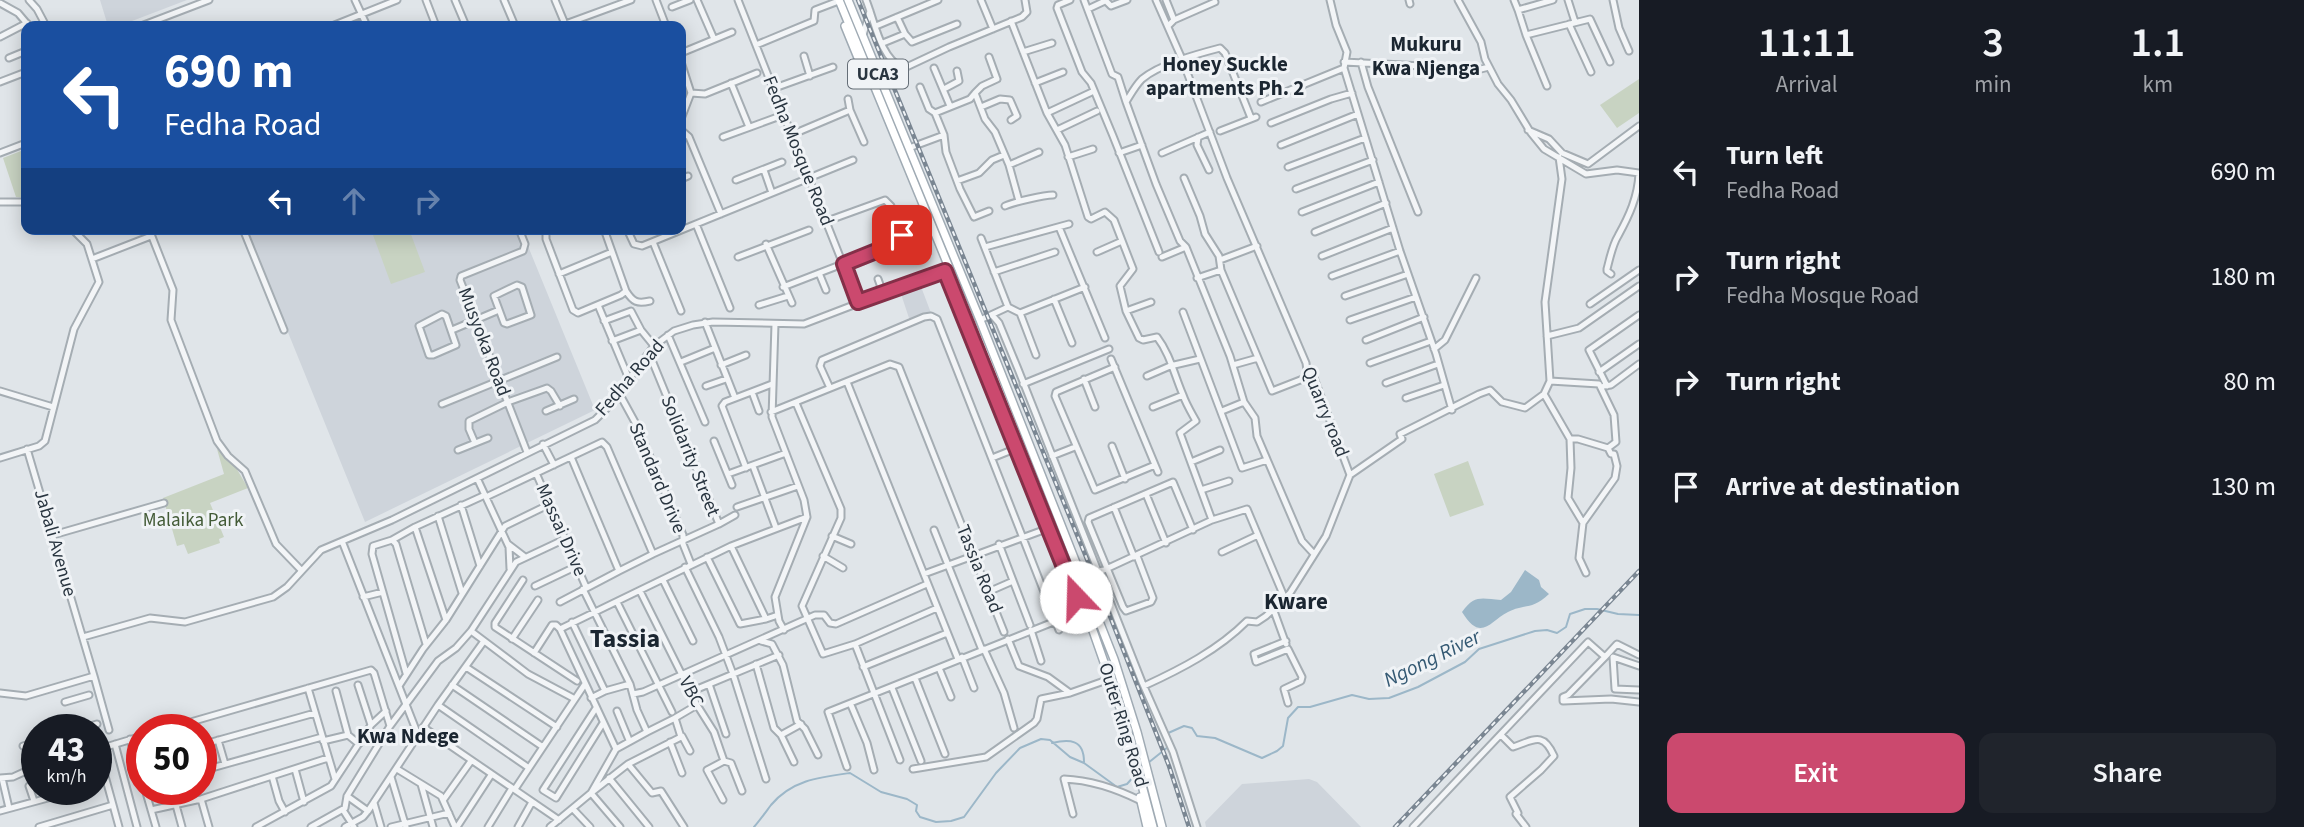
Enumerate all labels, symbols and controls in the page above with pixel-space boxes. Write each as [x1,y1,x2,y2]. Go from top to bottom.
text: 11:11 [1758,13,1856,73]
text: 3 [1982,13,2004,73]
text: 1.1 [2130,13,2185,73]
district label: Mukuru Kwa Njenga [1372,29,1480,83]
text: 690 m [164,37,293,107]
icon: left [49,49,140,140]
district label: Honey Suckle apartments Ph. 2 [1146,49,1304,103]
road number: UCA3 [848,60,908,88]
text: Arrival [1776,68,1838,101]
text: min [1974,68,2012,101]
text: km [2143,68,2173,101]
street label: Fedha Mosque Road [756,72,840,230]
text: Fedha Road [164,102,322,148]
text: Turn left [1726,137,1823,174]
icon: left [1667,153,1705,191]
text: 690 m [2210,153,2276,190]
text: Fedha Road [1726,174,1839,207]
icon: left [262,182,300,220]
icon: ahead [335,182,373,220]
icon: right [408,182,446,220]
pin [872,205,932,265]
icon: arrive [883,216,921,254]
text: Turn right [1726,242,1841,279]
icon: right [1667,258,1705,296]
text: 180 m [2210,258,2276,295]
text: Fedha Mosque Road [1726,279,1919,312]
street label: Musyoka Road [451,284,517,400]
street label: Fedha Road [589,334,671,422]
street label: Quarry road [1295,363,1355,461]
icon: right [1667,363,1705,401]
text: Turn right [1726,363,1841,400]
text: 80 m [2223,363,2276,400]
street label: Solidarity Street [653,392,727,521]
street label: Standard Drive [622,419,692,537]
icon: arrive [1667,468,1705,506]
text: Arrive at destination [1726,468,1960,505]
text: 130 m [2210,468,2276,505]
street label: Massai Drive [529,479,593,581]
street label: Jabali Avenue [27,486,83,600]
park label: Malaika Park [143,507,244,534]
street label: Tassia Road [949,521,1009,617]
position arrow [1039,560,1113,634]
district label: Kware [1264,585,1328,618]
district label: Tassia [590,620,660,657]
water label: Ngong River [1378,621,1486,694]
street label: Outer Ring Road [1091,659,1155,791]
street label: VBC [672,672,710,713]
speed limit sign: 50 [126,714,217,805]
district label: Kwa Ndege [357,721,459,751]
text: 43 [48,725,85,775]
button: Exit [1667,733,1965,813]
button: Share [1979,733,2276,813]
text: km/h [47,764,86,789]

